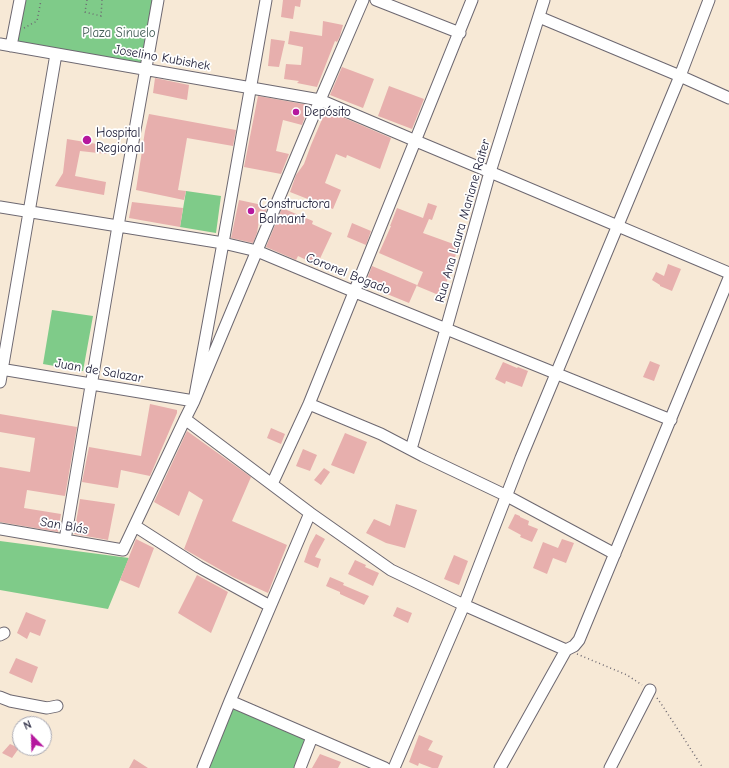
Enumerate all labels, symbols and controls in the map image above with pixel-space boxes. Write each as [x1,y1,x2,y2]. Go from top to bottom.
park label: Plaza Sinuelo [82,25,156,41]
street label: Joselino Kubishek [112,42,212,74]
place label: Depósito [304,104,351,120]
marker: Depósito [291,107,301,117]
place label: Hospital Regional [96,125,144,156]
marker: Hospital Regional [81,134,93,146]
street label: Rua Ana Laura Mariane Raiter [432,137,494,305]
place label: Constructora Balmant [259,196,330,227]
marker: Constructora Balmant [246,206,256,216]
street label: Coronel Bogado [303,250,393,298]
street label: Juan de Salazar [54,356,144,386]
street label: San Blás [39,514,89,538]
north arrow [12,716,52,756]
text: N [22,718,33,733]

